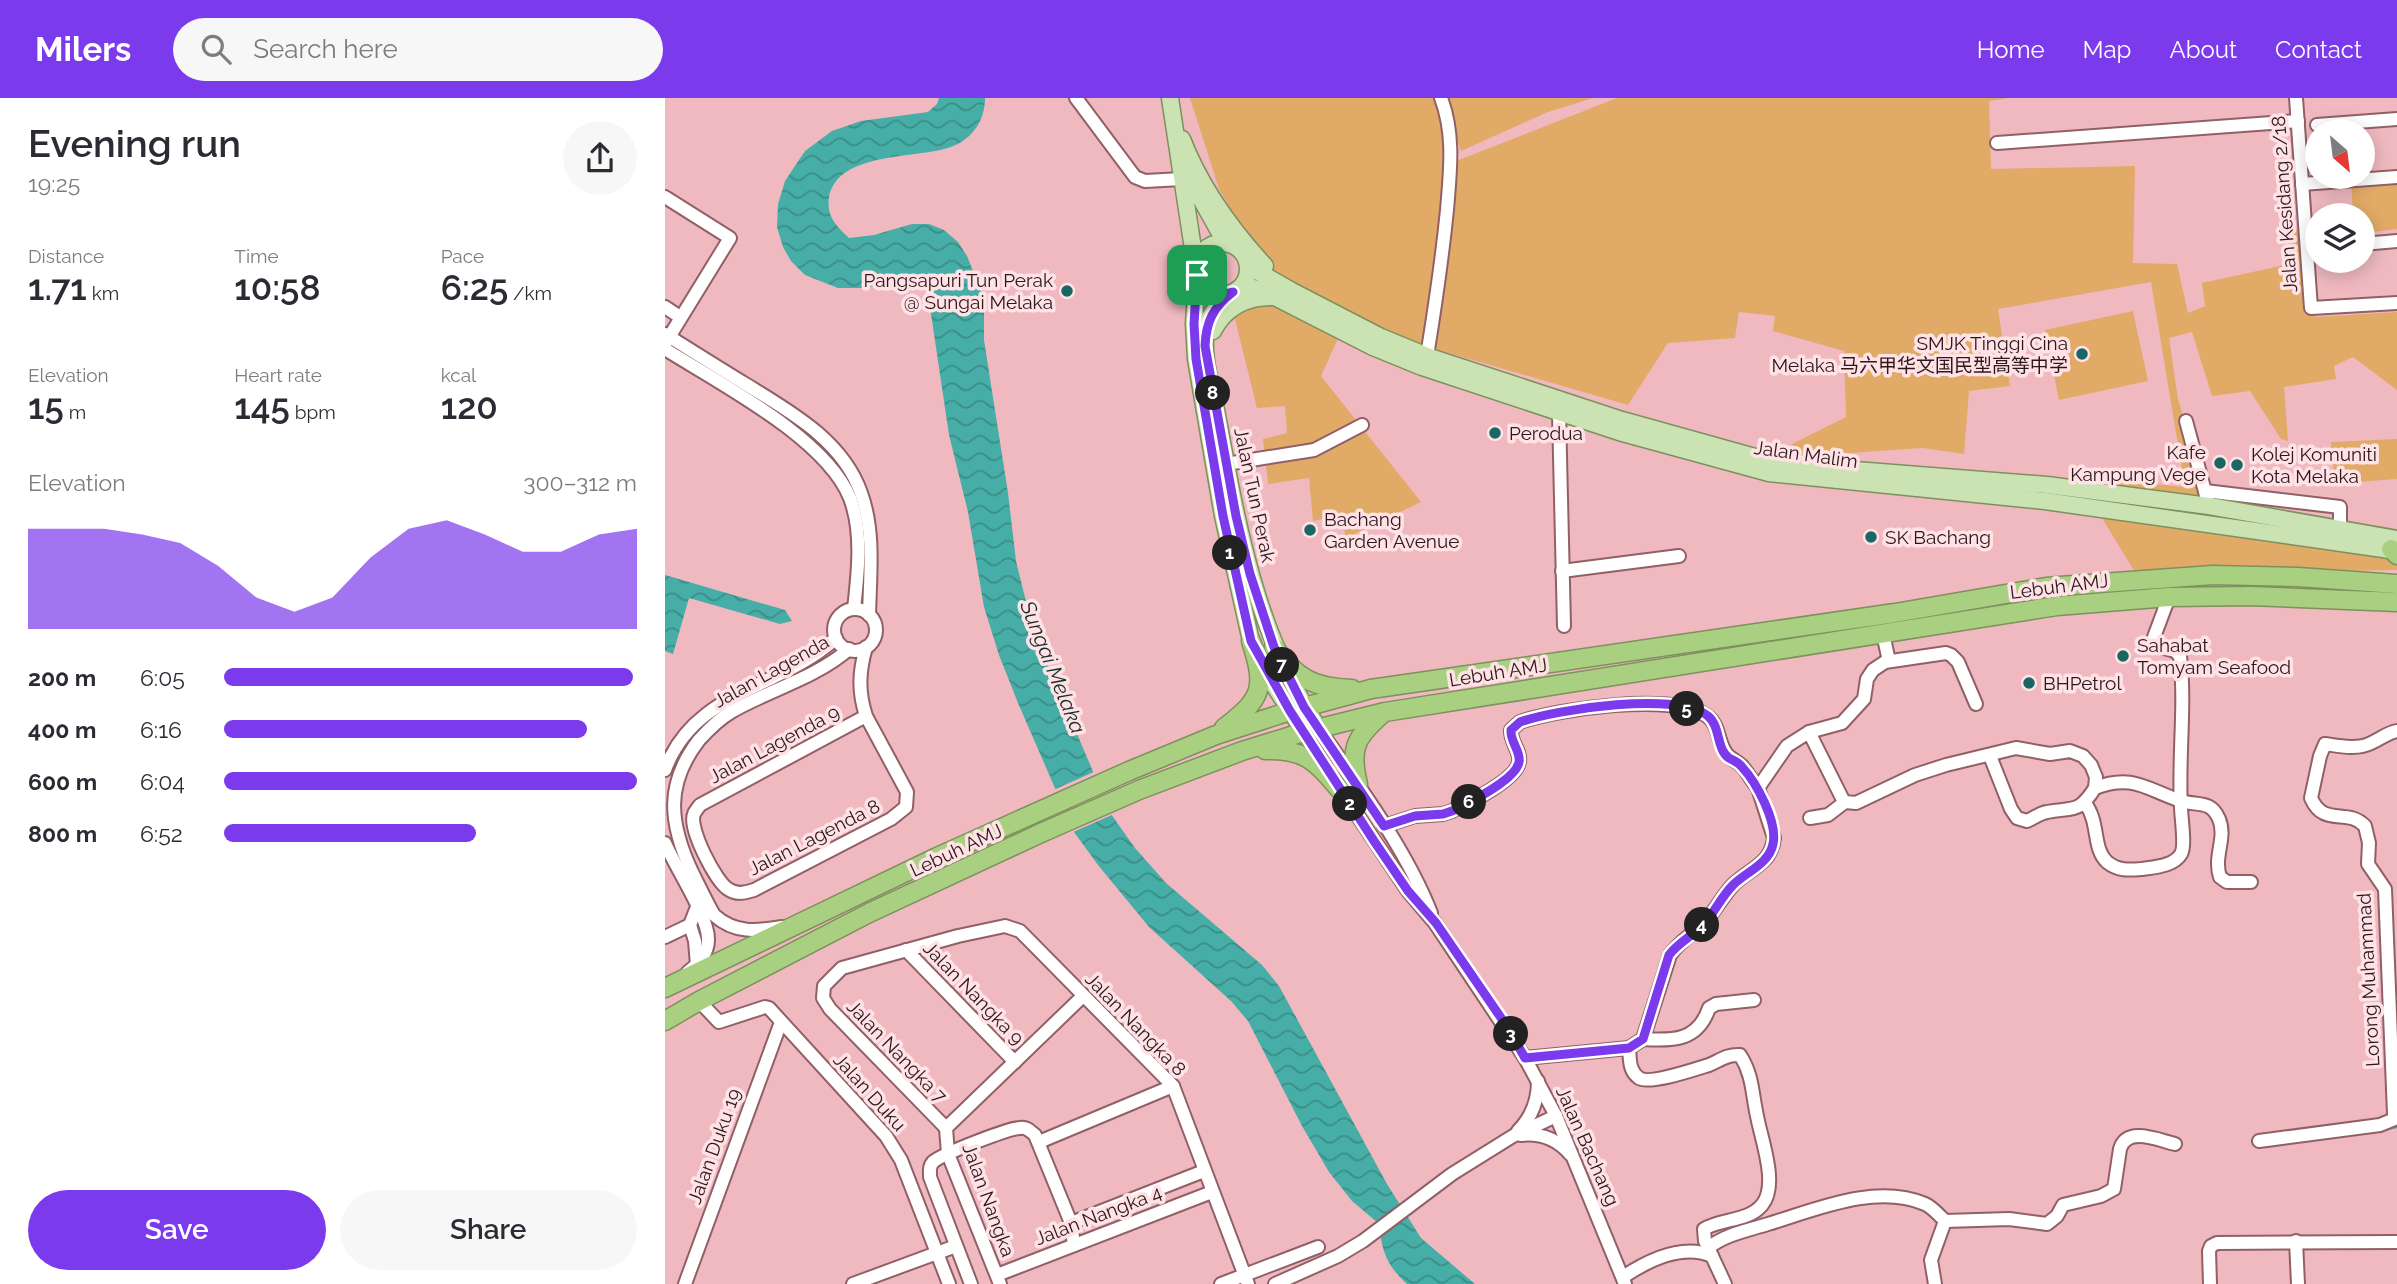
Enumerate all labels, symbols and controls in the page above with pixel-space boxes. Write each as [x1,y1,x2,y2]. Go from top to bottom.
search box [173,18,663,81]
text: Milers [35,30,131,69]
icon: search [197,30,235,68]
text: Search here [253,34,398,64]
text: Home [1977,35,2045,64]
text: Map [2083,35,2131,64]
text: About [2169,35,2237,64]
text: Contact [2275,35,2362,64]
street label: Jalan Kesidang 2/18 [2267,115,2301,293]
north arrow [2305,119,2375,189]
map controls [2305,119,2375,273]
text: Evening run [28,121,241,166]
button: share [563,121,637,195]
text: 19:25 [28,170,80,197]
button: layers [2305,203,2375,273]
text: Distance [28,245,104,267]
text: Time [234,245,279,267]
text: Pace [441,245,484,267]
pin [1167,245,1227,305]
icon: arrive [1178,256,1216,294]
text: 1.71 [28,267,87,308]
text: 10:58 [234,267,320,308]
text: 6:25 [441,267,508,308]
place label: Pangsapuri Tun Perak @ Sungai Melaka [863,269,1053,313]
text: km [87,282,119,304]
text: /km [508,282,552,304]
marker: Pangsapuri Tun Perak @ Sungai Melaka [1059,283,1075,299]
place label: SMJK Tinggi Cina Melaka 马六甲华文国民型高等中学 [1772,332,2068,376]
marker: SMJK Tinggi Cina Melaka 马六甲华文国民型高等中学 [2074,346,2090,362]
text: Elevation [28,364,109,386]
text: Heart rate [234,364,322,386]
text: kcal [441,364,476,386]
pin: 8 [1195,376,1231,410]
text: 8 [1207,381,1218,403]
text: 15 [28,386,64,427]
text: 145 [234,386,290,427]
text: 120 [441,386,498,427]
text: m [64,401,86,423]
text: bpm [290,401,336,423]
place label: Perodua [1509,422,1583,444]
marker: Perodua [1487,425,1503,441]
street label: Jalan Tun Perak [1230,426,1280,564]
street label: Jalan Malim [1753,436,1859,472]
place label: Kafe Kampung Vege [2070,441,2206,485]
place label: Kolej Komuniti Kota Melaka [2251,443,2377,487]
marker: Kafe Kampung Vege [2212,455,2228,471]
marker: Kolej Komuniti Kota Melaka [2229,457,2245,473]
text: Elevation [28,469,126,496]
text: 300–312 m [523,469,637,496]
place label: Bachang Garden Avenue [1324,508,1459,552]
marker: Bachang Garden Avenue [1302,522,1318,538]
place label: SK Bachang [1885,526,1991,548]
marker: SK Bachang [1863,529,1879,545]
pin: 1 [1213,536,1247,570]
text: 1 [1225,541,1234,563]
street label: Lebuh AMJ [2009,569,2109,603]
water label: Sungai Melaka [1015,596,1091,737]
street label: Jalan Lagenda [710,630,832,712]
place label: Sahabat Tomyam Seafood [2137,634,2291,678]
pin: 7 [1265,648,1299,682]
marker: Sahabat Tomyam Seafood [2115,648,2131,664]
text: 7 [1276,653,1287,675]
street label: Lebuh AMJ [1447,653,1549,691]
text: 200 m [28,664,96,691]
text: 6:05 [140,664,185,691]
place label: BHPetrol [2043,672,2122,694]
marker: BHPetrol [2021,675,2037,691]
pin: 5 [1669,692,1705,726]
text: 5 [1681,697,1692,719]
street label: Jalan Lagenda 9 [705,700,843,788]
text: 400 m [28,716,96,743]
text: 6:16 [140,716,182,743]
text: 600 m [28,768,97,795]
text: 6:04 [140,768,185,795]
pin: 6 [1451,784,1487,820]
pin: 2 [1333,786,1367,822]
text: 6 [1463,790,1474,812]
text: 2 [1344,792,1355,814]
street label: Jalan Lagenda 8 [745,794,883,880]
street label: Lebuh AMJ [906,819,1006,881]
text: 800 m [28,820,97,847]
text: 6:52 [140,820,183,847]
street label: Lorong Muhammad [2352,893,2384,1067]
pin: 4 [1685,908,1719,942]
text: 4 [1696,913,1707,935]
street label: Jalan Nangka 9 [919,937,1029,1049]
street label: Jalan Nangka 8 [1081,968,1191,1080]
street label: Jalan Nangka 7 [843,995,951,1107]
pin: 3 [1493,1016,1529,1052]
text: 3 [1505,1022,1516,1044]
street label: Jalan Duku [829,1049,911,1135]
street label: Jalan Bachang [1552,1083,1624,1209]
street label: Jalan Duku 19 [683,1085,745,1207]
street label: Jalan Nangka [958,1140,1020,1260]
street label: Jalan Nangka 4 [1031,1181,1165,1249]
button: Save [28,1190,326,1270]
button: Share [340,1190,637,1270]

